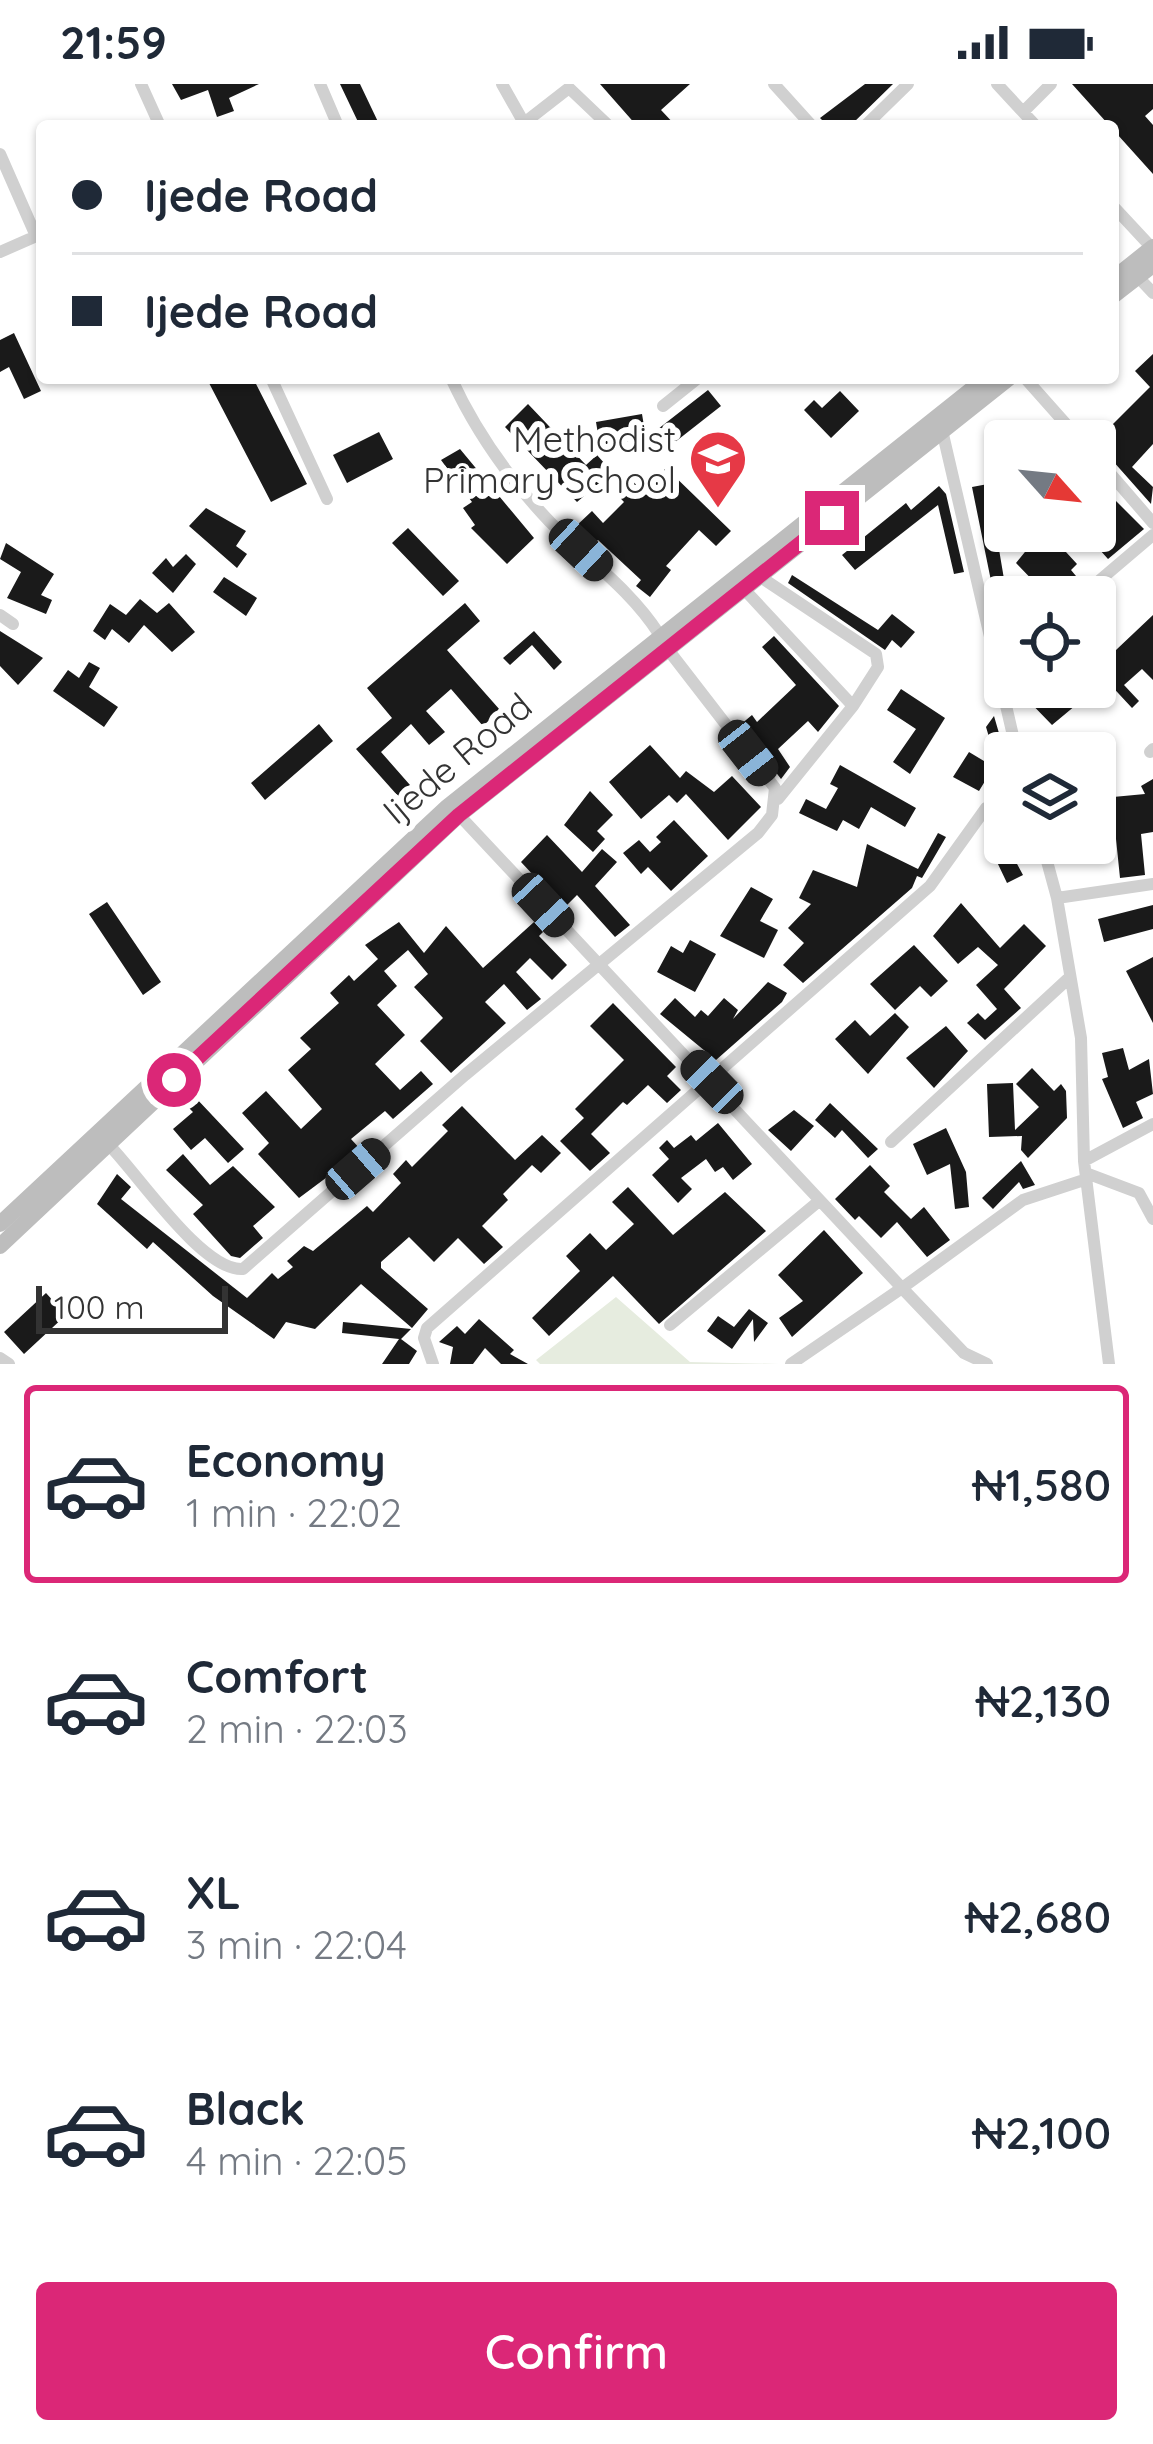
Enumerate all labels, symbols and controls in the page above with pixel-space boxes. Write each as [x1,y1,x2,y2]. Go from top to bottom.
text: 21:59 [60,14,167,70]
text: Ijede Road [144,167,378,223]
text: Ijede Road [144,283,378,339]
place label: Methodist Primary School [423,416,676,502]
north arrow [984,420,1116,552]
map controls [984,420,1116,864]
school or university icon: Methodist Primary School [687,428,749,510]
route end [805,491,859,545]
car [542,512,620,588]
button: locate [984,576,1116,708]
street label: Ijede Road [373,683,541,833]
car [712,714,784,792]
button: layers [984,732,1116,864]
car [505,866,581,944]
car [674,1044,750,1120]
route start [147,1053,201,1107]
car [319,1132,397,1206]
scale bar [36,1280,228,1333]
text: 100 m [54,1286,145,1327]
icon: car [42,1430,150,1538]
text: Economy [186,1432,386,1488]
text: ₦1,580 [972,1456,1111,1512]
text: 1 min · 22:02 [186,1488,402,1537]
icon: car [42,1646,150,1754]
text: Comfort [186,1648,368,1704]
text: ₦2,130 [976,1672,1111,1728]
text: 2 min · 22:03 [186,1704,408,1753]
icon: car [42,1862,150,1970]
text: XL [186,1864,241,1920]
text: ₦2,680 [965,1888,1111,1944]
text: 3 min · 22:04 [186,1920,407,1969]
icon: car [42,2078,150,2186]
text: Black [186,2080,305,2136]
text: ₦2,100 [972,2104,1111,2160]
text: 4 min · 22:05 [186,2136,408,2185]
button: Confirm [36,2282,1117,2420]

